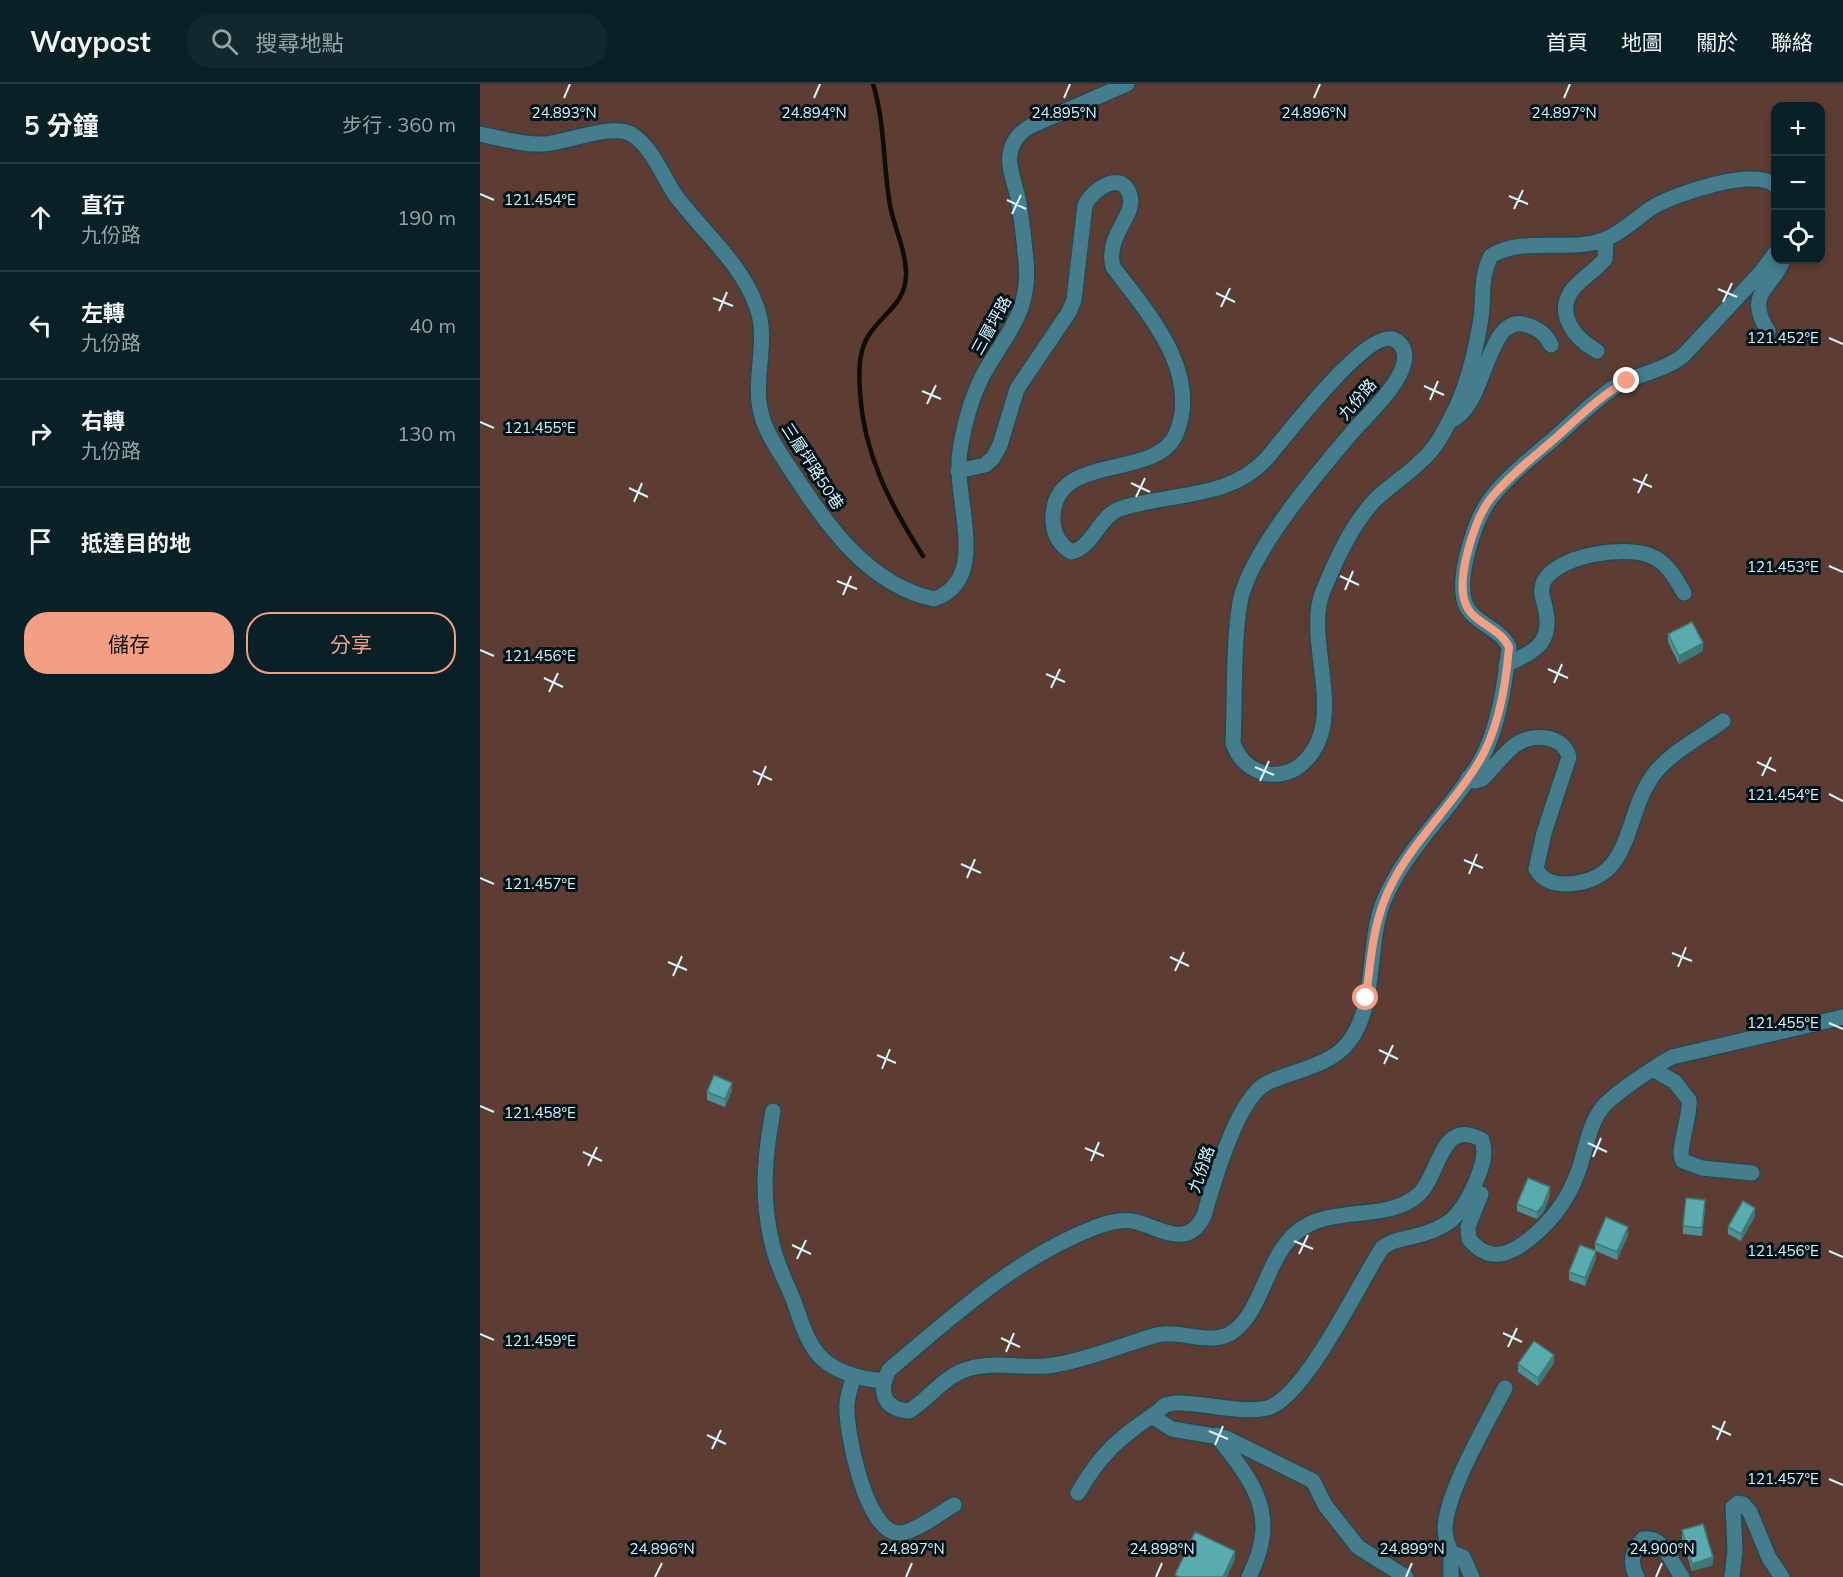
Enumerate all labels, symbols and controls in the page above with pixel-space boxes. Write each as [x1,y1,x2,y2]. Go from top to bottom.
search box [187,14,607,68]
text: Waypost [30,24,151,59]
icon: search [208,25,241,58]
text: 搜尋地點 [256,29,344,57]
text: 首頁 [1546,29,1588,55]
text: 地圖 [1621,29,1663,55]
text: 關於 [1696,29,1738,55]
text: 聯絡 [1771,29,1813,55]
map controls [1771,102,1825,264]
button: + [1771,102,1825,156]
text: 24.893°N [531,103,597,122]
text: 24.894°N [781,103,847,122]
text: 24.895°N [1031,103,1097,122]
text: 24.896°N [1281,103,1347,122]
text: 24.897°N [1531,103,1597,122]
text: 5 分鐘 [24,109,99,142]
text: 步行 · 360 m [342,112,456,137]
button: − [1771,156,1825,210]
text: 121.454°E [504,190,576,209]
text: 直行 [81,191,125,219]
icon: ahead [24,201,57,234]
text: 190 m [397,205,456,230]
button: locate [1771,210,1825,264]
text: 九份路 [81,222,141,247]
street label: 三層坪路 [967,292,1015,358]
text: 左轉 [81,299,125,327]
icon: left [24,309,57,342]
text: 40 m [409,313,456,338]
text: 121.452°E [1747,328,1819,347]
text: 九份路 [81,330,141,355]
route end [1613,367,1639,393]
street label: 九份路 [1334,374,1380,424]
text: 右轉 [81,407,125,435]
icon: right [24,417,57,450]
text: 121.455°E [504,418,576,437]
street label: 三層坪路50巷 [778,419,848,513]
text: 130 m [397,421,456,446]
text: 九份路 [81,438,141,463]
icon: arrive [24,525,57,558]
text: 抵達目的地 [81,529,191,557]
text: 121.453°E [1747,557,1819,576]
button: 儲存 [24,612,234,674]
button: 分享 [246,612,456,674]
text: 121.456°E [504,646,576,665]
text: 121.454°E [1747,785,1819,804]
text: 121.457°E [504,874,576,893]
route start [1352,984,1378,1010]
text: 121.455°E [1747,1013,1819,1032]
text: 121.458°E [504,1103,576,1122]
street label: 九份路 [1184,1143,1218,1195]
text: 121.456°E [1747,1241,1819,1260]
text: 121.459°E [504,1331,576,1350]
text: 121.457°E [1747,1469,1819,1488]
text: 24.896°N [629,1539,695,1558]
text: 24.897°N [879,1539,945,1558]
text: 24.898°N [1129,1539,1195,1558]
text: 24.899°N [1379,1539,1445,1558]
text: 24.900°N [1629,1539,1695,1558]

